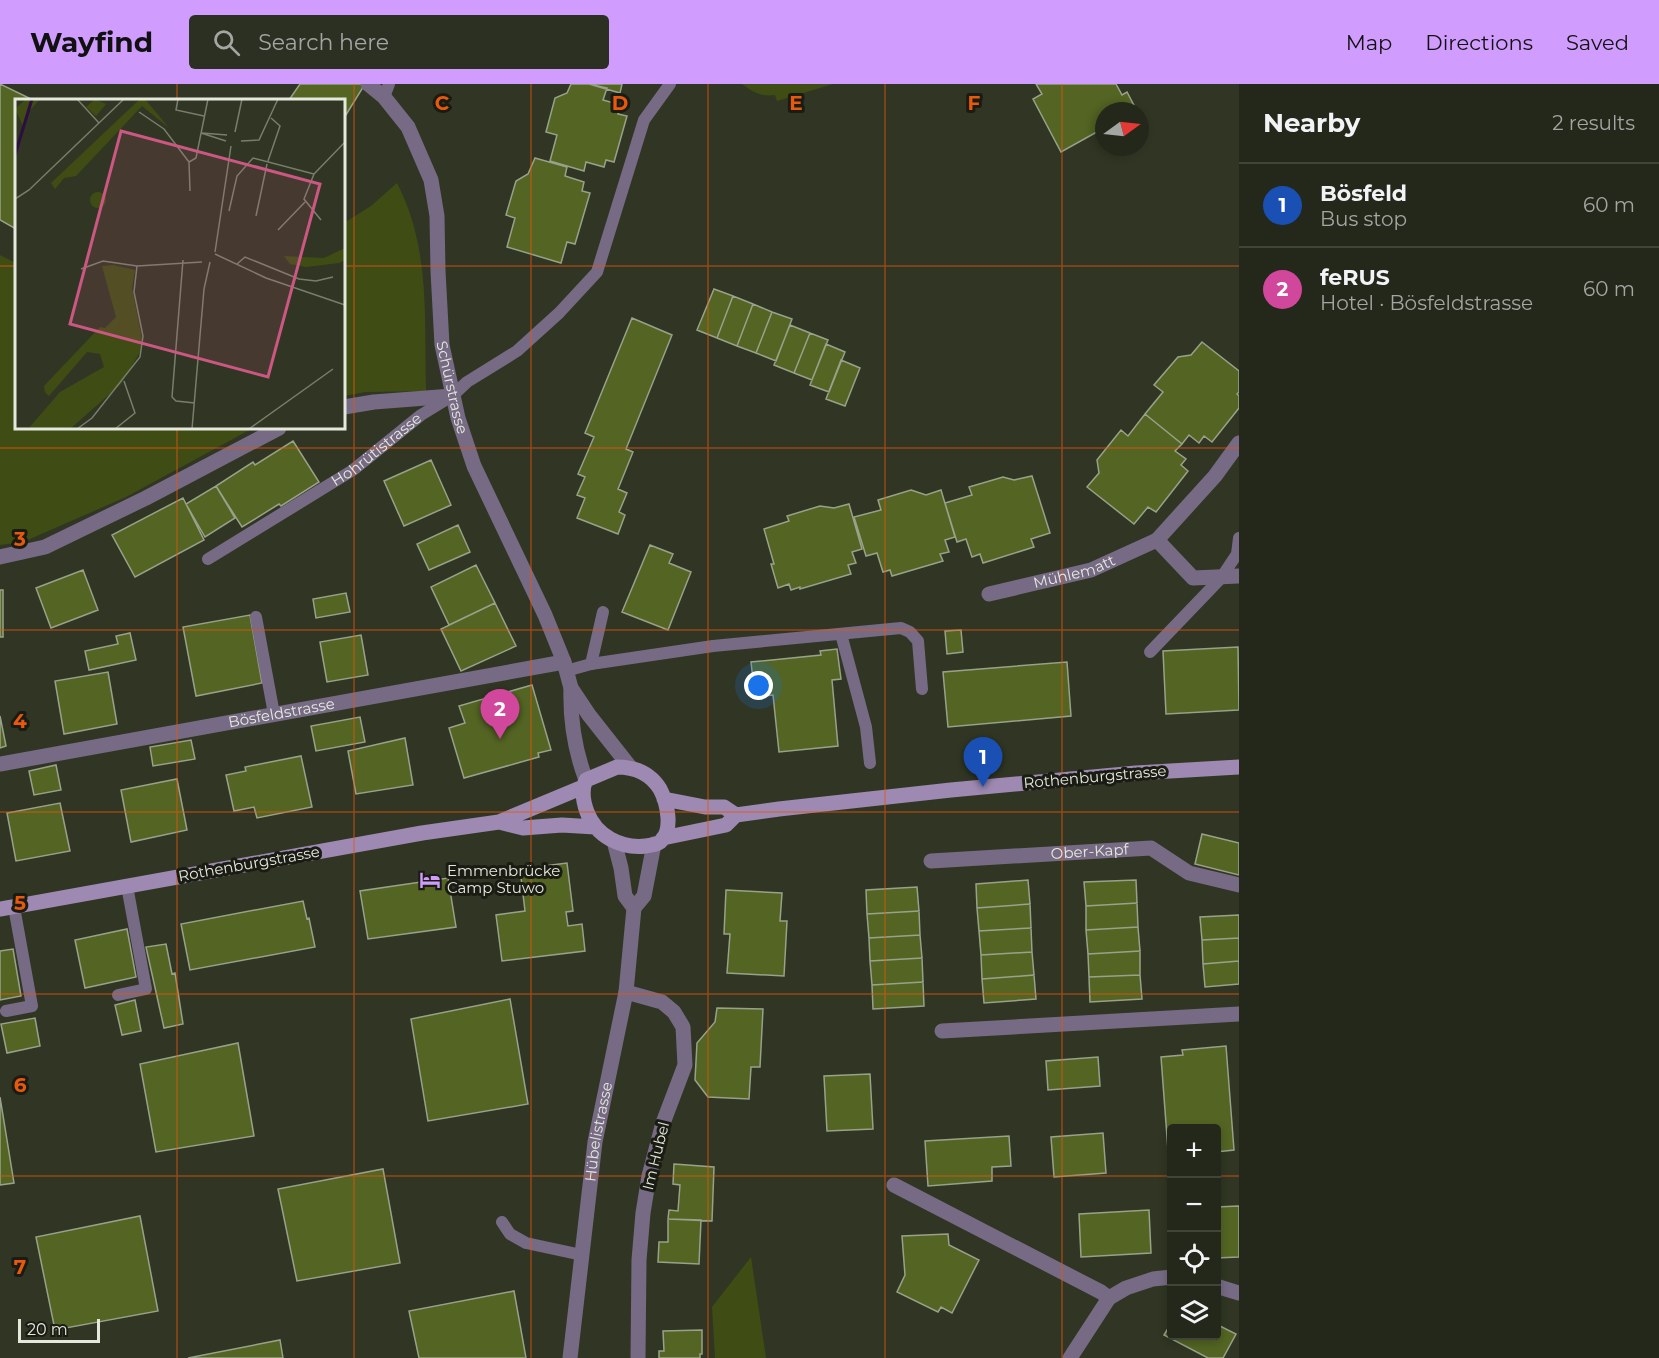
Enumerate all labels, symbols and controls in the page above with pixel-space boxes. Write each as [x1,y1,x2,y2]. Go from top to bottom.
search box [189,15,609,69]
text: Wayfind [30,25,153,59]
icon: search [210,26,243,59]
text: Search here [258,29,389,56]
text: Map [1346,30,1392,55]
text: Directions [1425,30,1533,55]
text: Saved [1566,30,1629,55]
text: C [435,91,450,115]
text: D [612,91,628,115]
text: E [789,91,803,115]
text: F [968,91,981,115]
inset map [15,99,345,429]
north arrow [1095,102,1149,156]
text: Nearby [1263,107,1360,139]
text: 2 results [1552,111,1635,135]
text: Bösfeld [1320,180,1407,207]
text: 1 [1279,193,1286,217]
text: 60 m [1583,193,1635,217]
text: Bus stop [1320,207,1407,231]
text: feRUS [1320,264,1390,291]
text: 2 [1277,277,1288,301]
text: 60 m [1583,277,1635,301]
text: Hotel · Bösfeldstrasse [1320,291,1533,315]
street label: Schürstrasse [432,339,473,436]
street label: Hohrütistrasse [327,408,425,490]
text: 3 [13,527,26,551]
street label: Mühlematt [1031,550,1118,592]
your location [744,671,773,700]
pin: 2 [480,690,520,739]
street label: Bösfeldstrasse [227,694,336,732]
text: 4 [13,709,27,733]
pin: 1 [964,738,1002,787]
street label: Rothenburgstrasse [1023,761,1167,792]
street label: Ober-Kapf [1050,839,1130,863]
street label: Rothenburgstrasse [177,842,321,885]
place label: Emmenbrücke Camp Stuwo [447,861,560,897]
hotel icon: Emmenbrücke Camp Stuwo [418,868,442,892]
text: 5 [14,891,26,915]
text: 6 [14,1073,27,1097]
street label: Hübelistrasse [580,1080,616,1183]
street label: Im Hubel [638,1120,673,1192]
map controls [1167,1124,1221,1340]
button: + [1167,1124,1221,1178]
button: − [1167,1178,1221,1232]
button: locate [1167,1232,1221,1286]
text: 7 [14,1255,26,1279]
button: layers [1167,1286,1221,1340]
scale bar [18,1316,100,1344]
text: 20 m [27,1320,68,1339]

